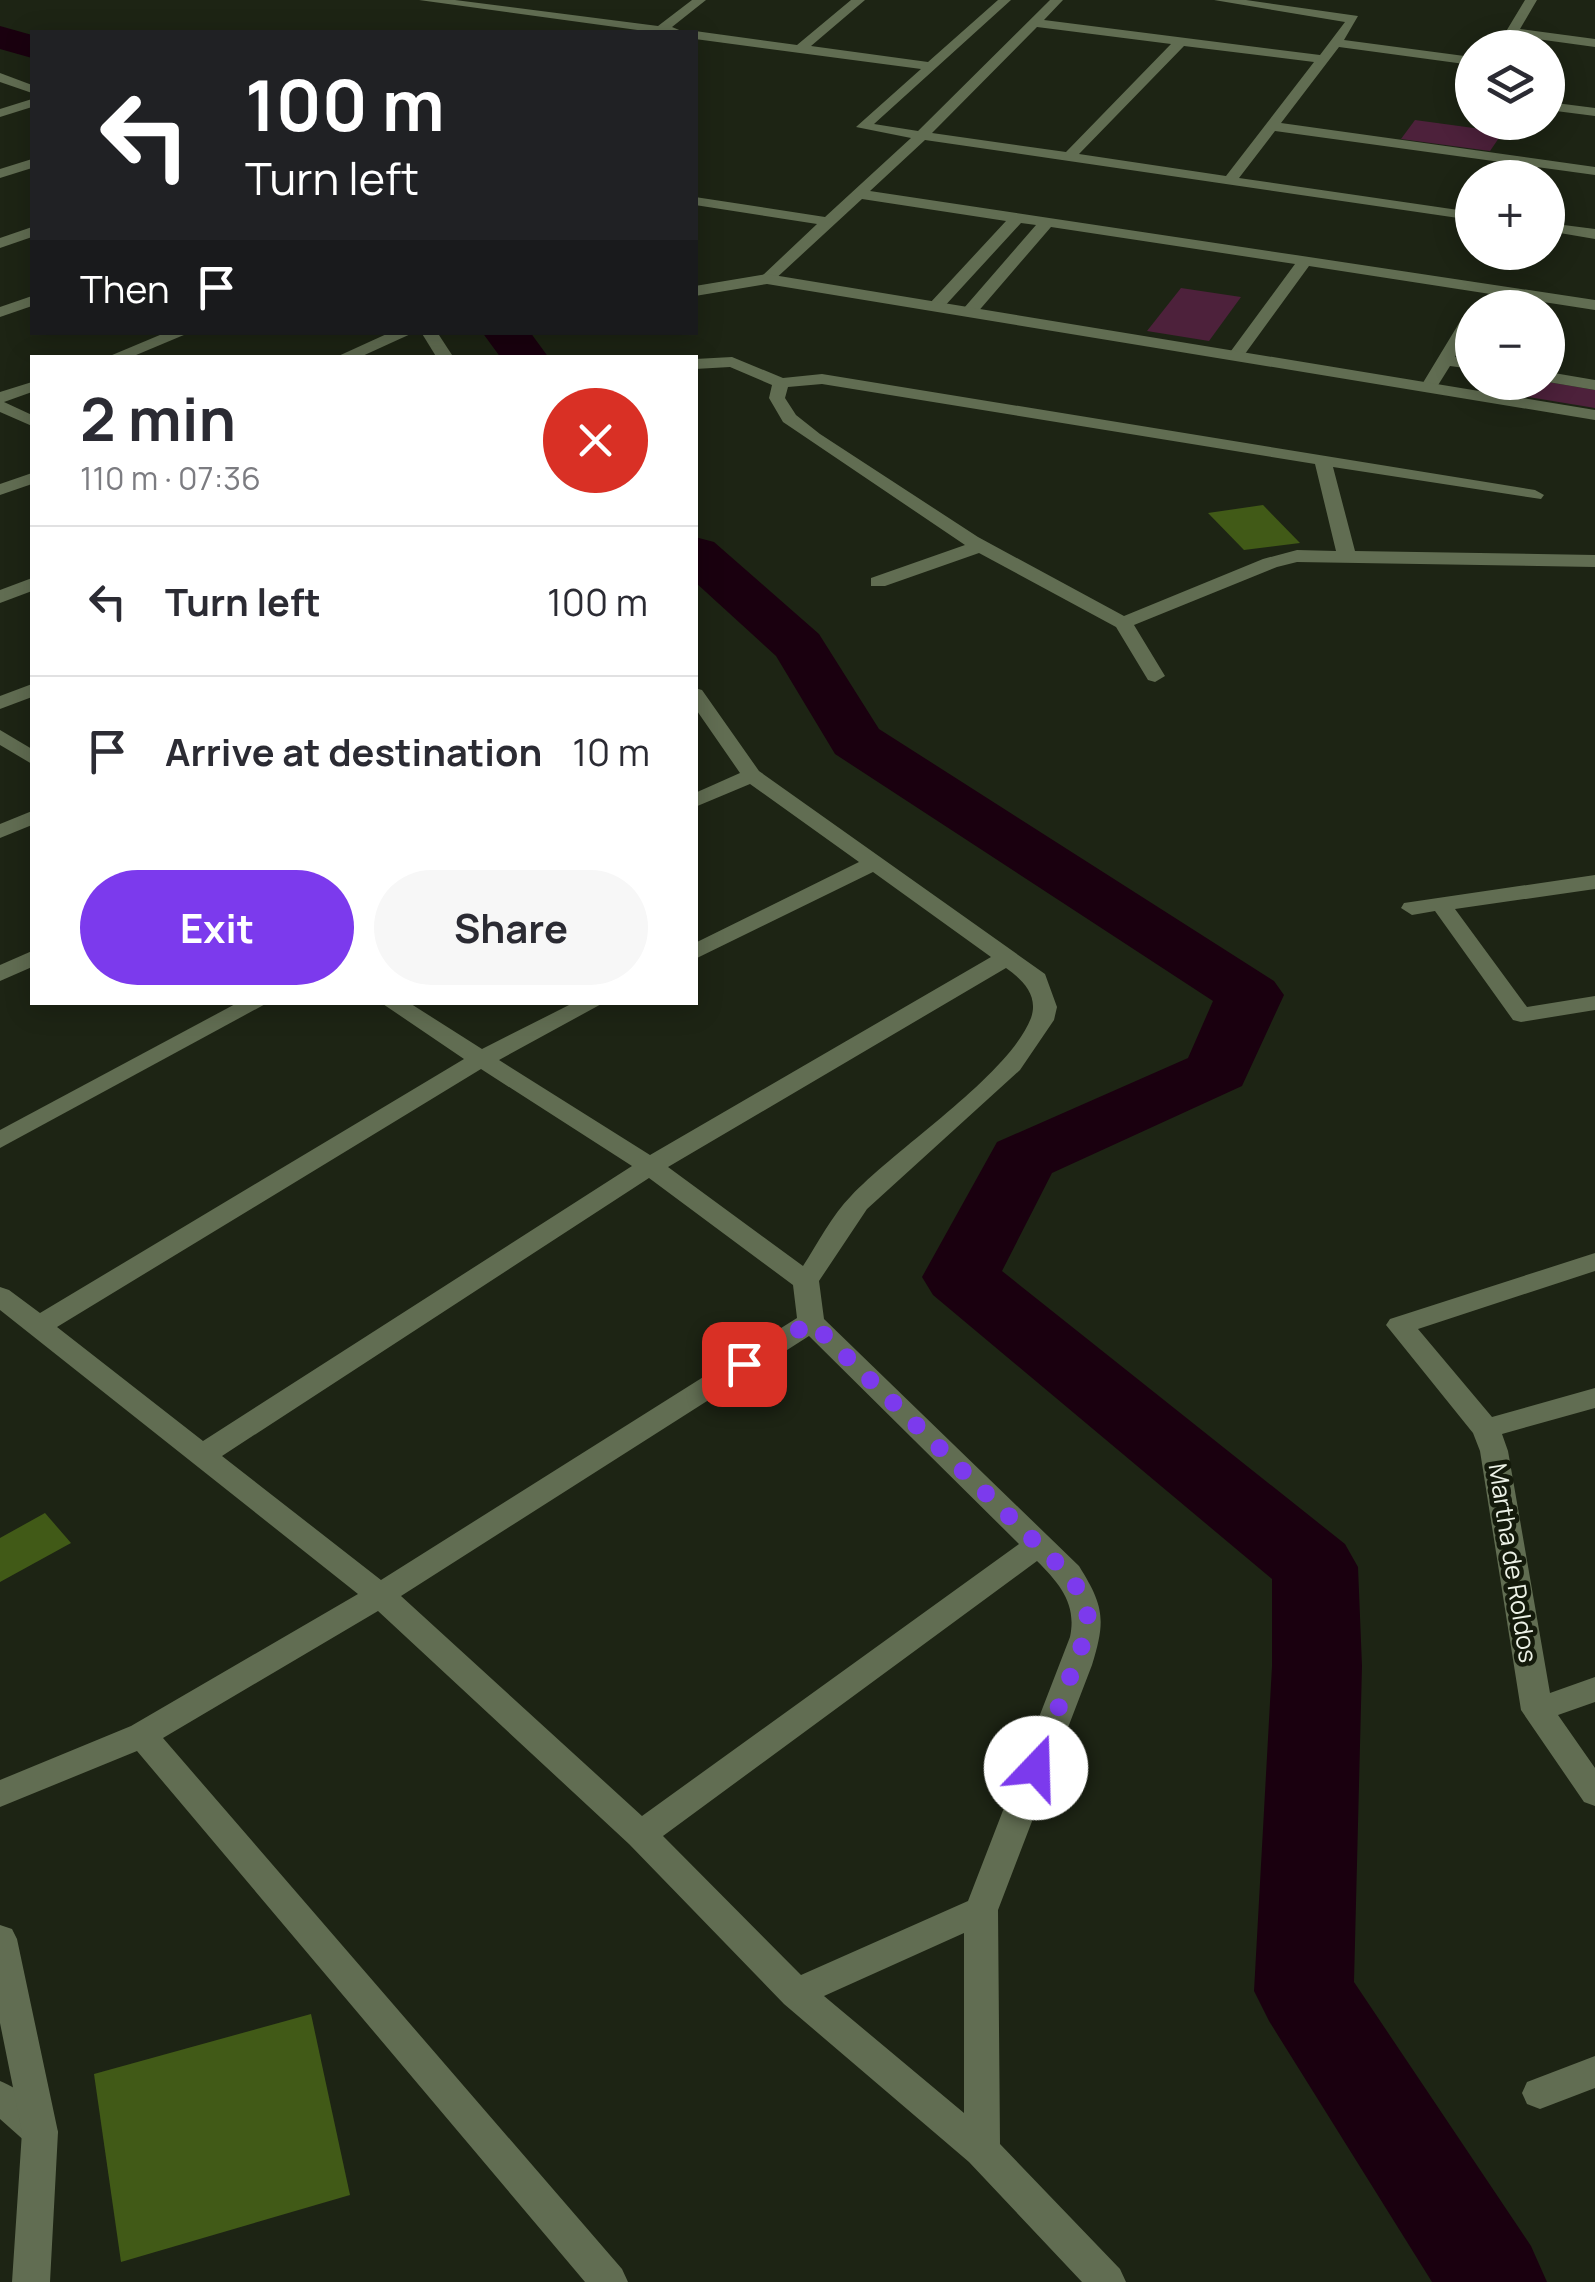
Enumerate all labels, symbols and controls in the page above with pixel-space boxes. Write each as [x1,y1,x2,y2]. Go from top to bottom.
map controls [1455,30,1565,400]
button: layers [1455,30,1565,140]
text: 100 m [245,56,445,152]
icon: left [80,70,210,200]
text: Turn left [245,147,419,209]
button: + [1455,160,1565,270]
icon: arrive [189,260,244,315]
text: Then [80,262,169,314]
button: − [1455,290,1565,400]
text: 2 min [80,377,236,459]
button: close [543,388,648,493]
text: 110 m · 07:36 [80,456,261,500]
icon: left [80,574,135,629]
text: Turn left [165,575,321,627]
text: 100 m [547,575,648,627]
icon: arrive [80,724,135,779]
text: Arrive at destination [165,725,542,777]
text: 10 m [572,725,650,777]
button: Exit [80,870,354,985]
button: Share [374,870,648,985]
pin [702,1322,787,1407]
icon: arrive [717,1337,772,1392]
street label: Martha de Roldos [1480,1461,1547,1665]
position arrow [984,1716,1088,1820]

